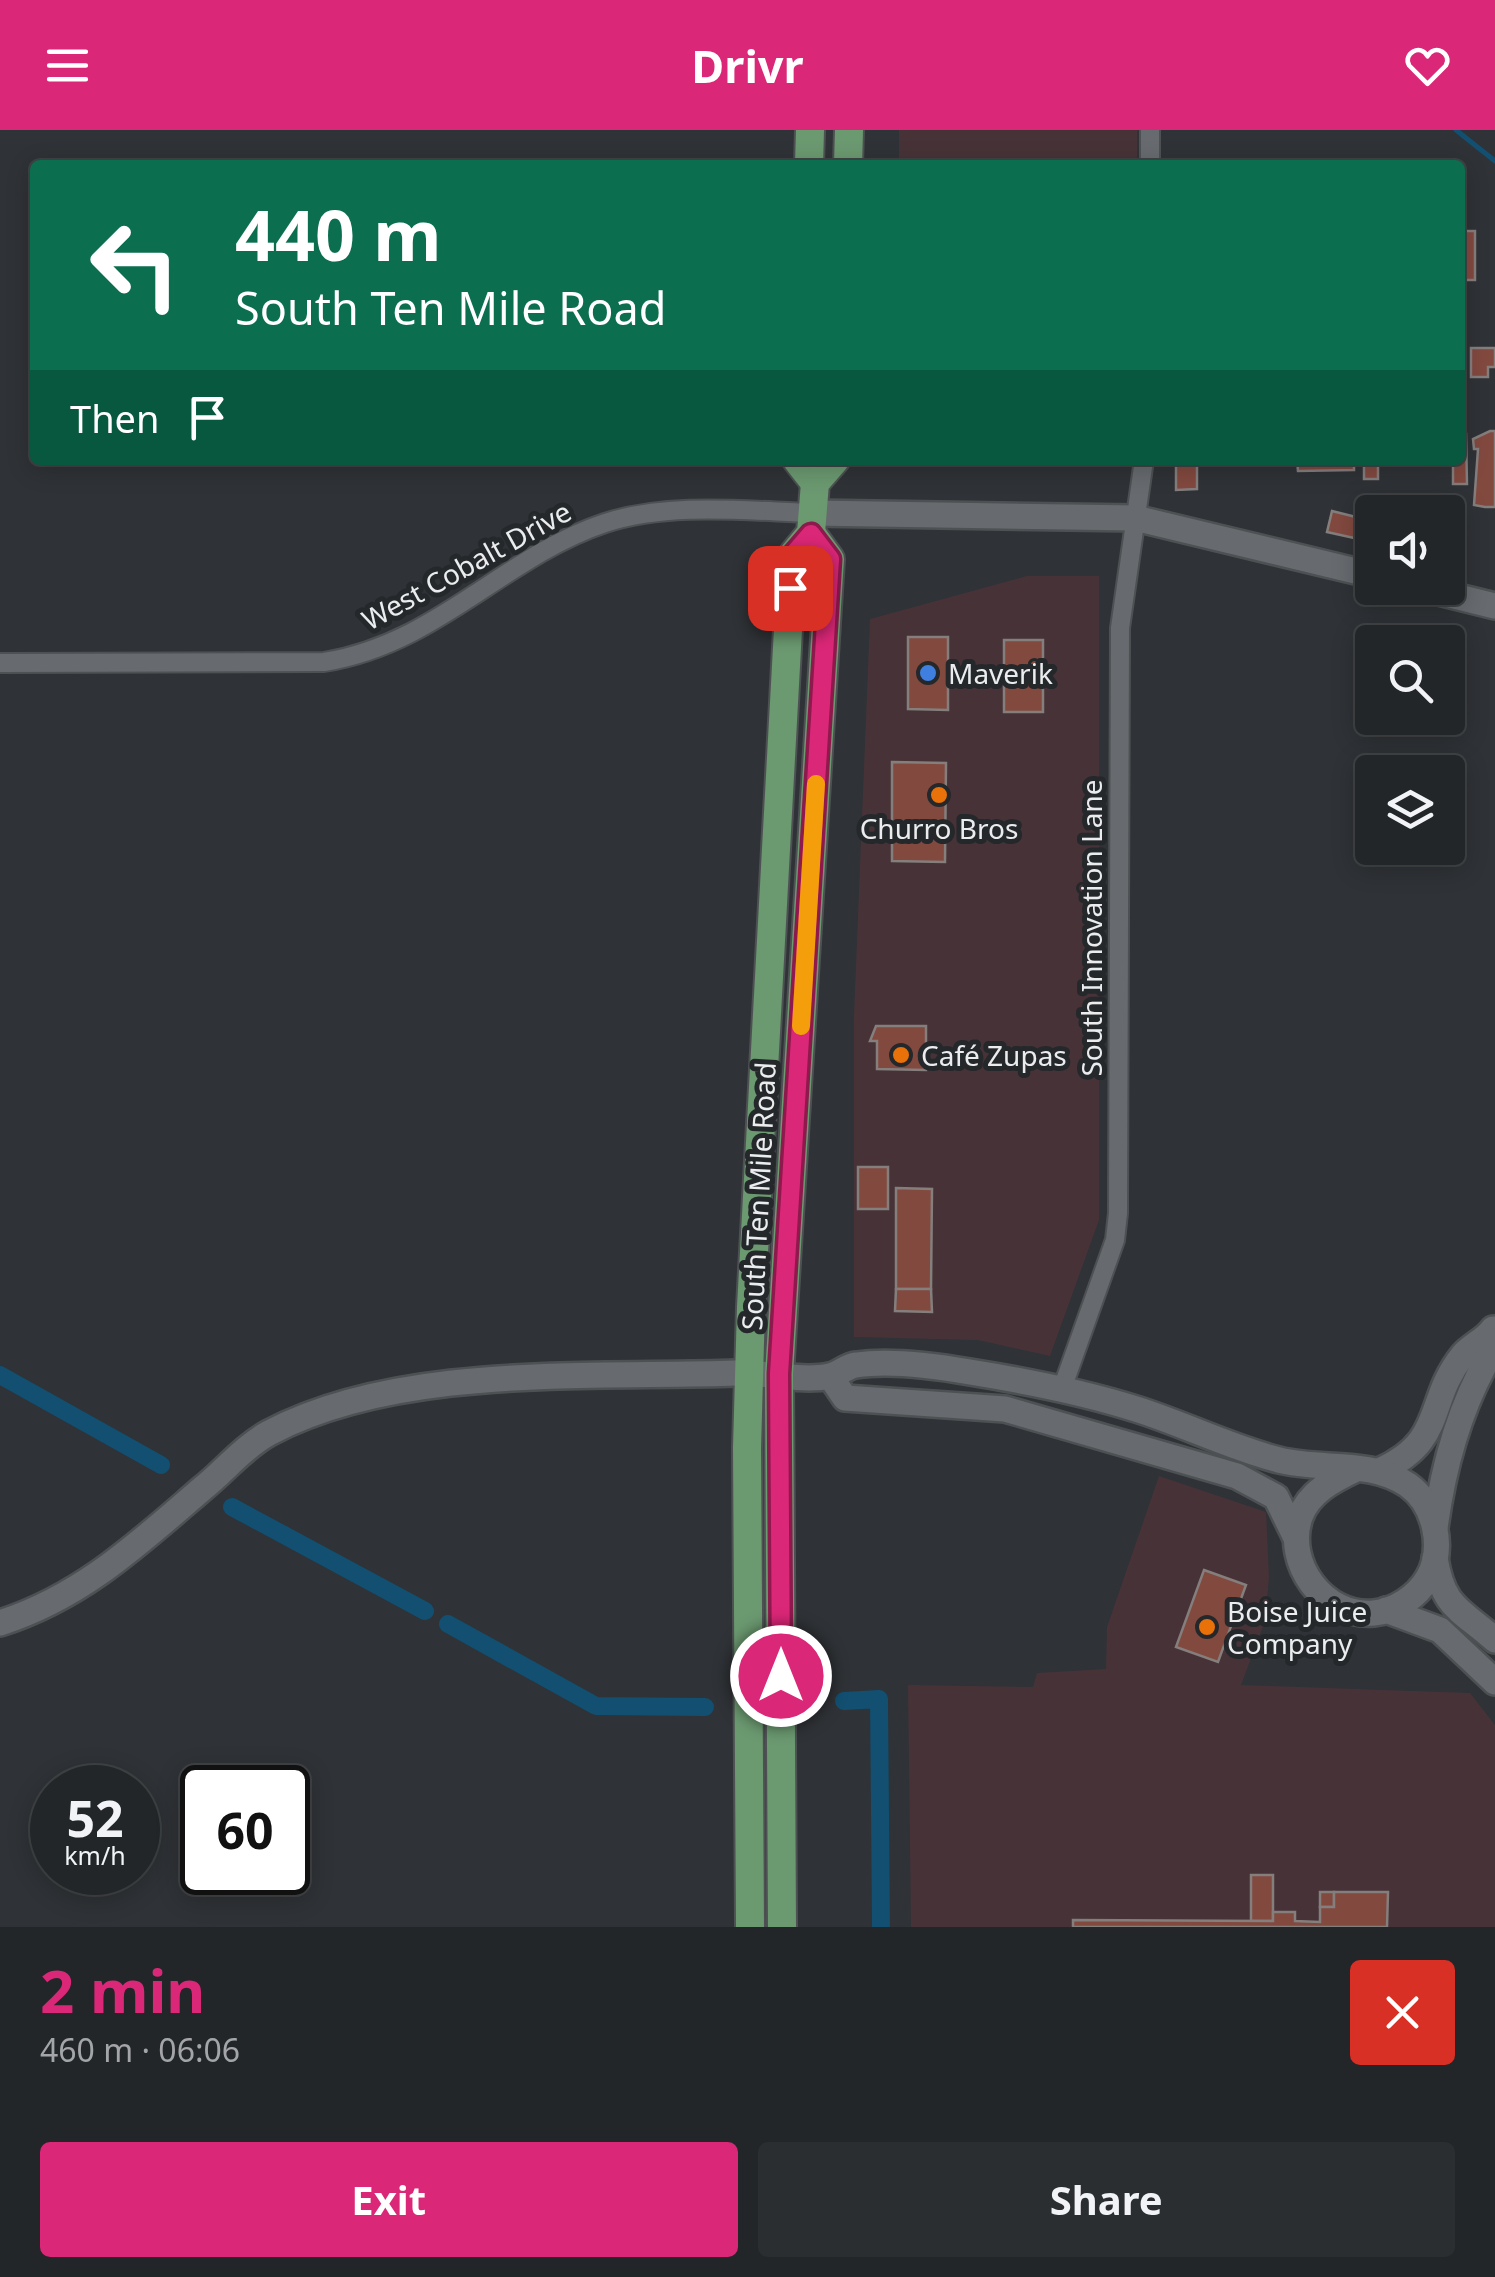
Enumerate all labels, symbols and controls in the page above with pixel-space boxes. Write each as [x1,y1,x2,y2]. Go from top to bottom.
text: Drivr [691,35,804,96]
icon: menu [40,38,95,93]
icon: heart [1400,38,1455,93]
text: 440 m [235,186,442,282]
icon: left [70,200,200,330]
text: South Ten Mile Road [235,277,667,338]
icon: arrive [180,390,235,445]
text: Then [70,392,160,444]
street label: West Cobalt Drive [355,492,577,638]
map controls [1355,495,1465,865]
button: sound [1355,495,1465,605]
pin [748,546,833,631]
icon: arrive [763,561,818,616]
button: search [1355,625,1465,735]
place label: Maverik [948,654,1053,692]
marker: Maverik [917,662,939,684]
button: layers [1355,755,1465,865]
street label: South Innovation Lane [1072,779,1110,1077]
marker: Churro Bros [928,784,950,806]
place label: Churro Bros [860,809,1018,847]
place label: Café Zupas [921,1036,1067,1074]
marker: Café Zupas [890,1044,912,1066]
street label: South Ten Mile Road [732,1061,784,1331]
place label: Boise Juice Company [1227,1592,1367,1662]
marker: Boise Juice Company [1196,1616,1218,1638]
position arrow [729,1624,833,1728]
speed limit sign: 60 [180,1765,310,1895]
text: 52 [66,1784,124,1852]
text: km/h [64,1838,126,1872]
text: 2 min [40,1949,205,2031]
button: close [1350,1960,1455,2065]
text: 460 m · 06:06 [40,2028,240,2071]
button: Exit [40,2142,738,2257]
button: Share [758,2142,1455,2257]

